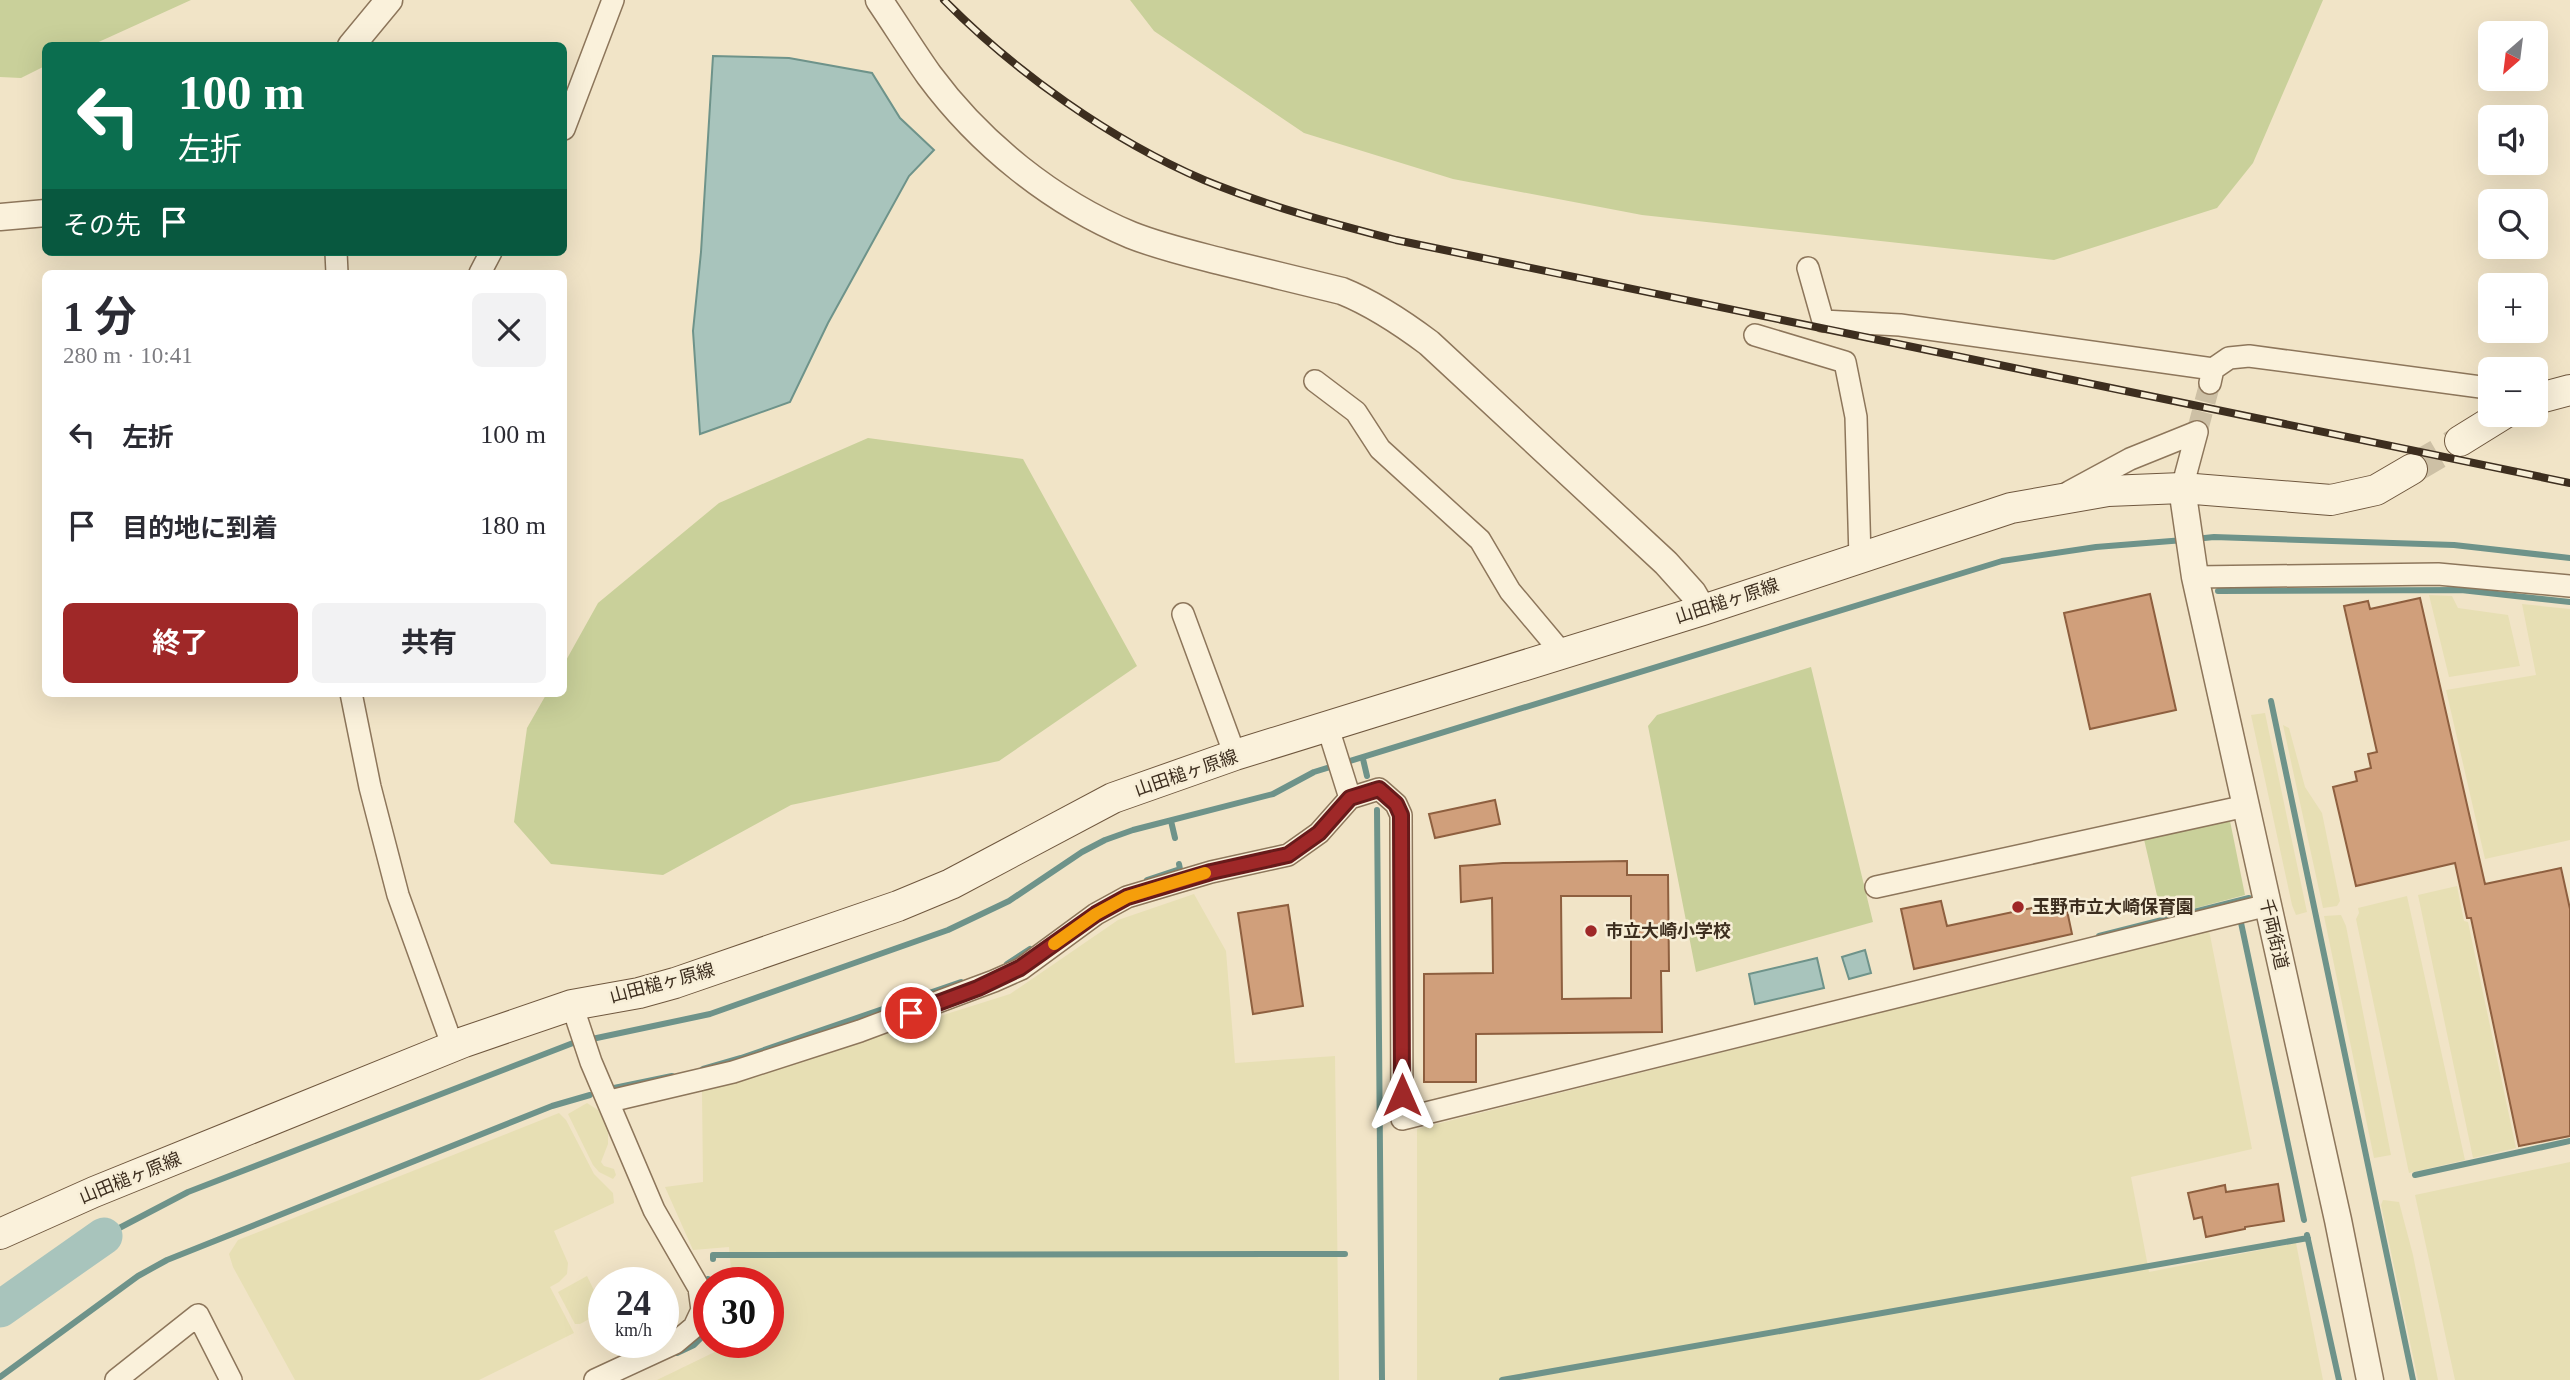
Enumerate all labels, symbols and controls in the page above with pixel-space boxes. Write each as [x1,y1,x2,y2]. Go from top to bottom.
north arrow [2478,21,2548,91]
map controls [2478,21,2548,427]
text: 100 m [178,65,305,120]
icon: left [63,70,154,161]
button: sound [2478,105,2548,175]
text: 左折 [178,131,242,167]
button: search [2478,189,2548,259]
icon: arrive [155,203,193,241]
text: その先 [63,211,141,240]
button: + [2478,273,2548,343]
button: close [472,293,546,367]
text: 1 分 [63,294,137,340]
text: 280 m · 10:41 [63,343,193,368]
button: − [2478,357,2548,427]
icon: left [63,416,101,454]
text: 100 m [480,420,546,449]
text: 左折 [122,423,174,452]
icon: arrive [63,507,101,545]
text: 180 m [480,511,546,540]
text: 目的地に到着 [122,514,278,543]
street label: 山田槌ヶ原線 [1673,575,1781,627]
button: 終了 [63,603,298,683]
button: 共有 [312,603,546,683]
street label: 山田槌ヶ原線 [1132,746,1240,800]
place label: 玉野市立大崎保育園 [2032,897,2194,917]
street label: 千両街道 [2256,897,2292,971]
marker: 玉野市立大崎保育園 [2010,899,2026,915]
place label: 市立大崎小学校 [1605,921,1731,941]
marker: 市立大崎小学校 [1583,923,1599,939]
street label: 山田槌ヶ原線 [607,959,717,1007]
pin [881,983,941,1043]
icon: arrive [892,994,930,1032]
position arrow [1365,1058,1439,1132]
street label: 山田槌ヶ原線 [76,1148,184,1208]
speed limit sign: 30 [693,1267,784,1358]
text: 24 [616,1284,651,1323]
text: km/h [615,1320,652,1340]

